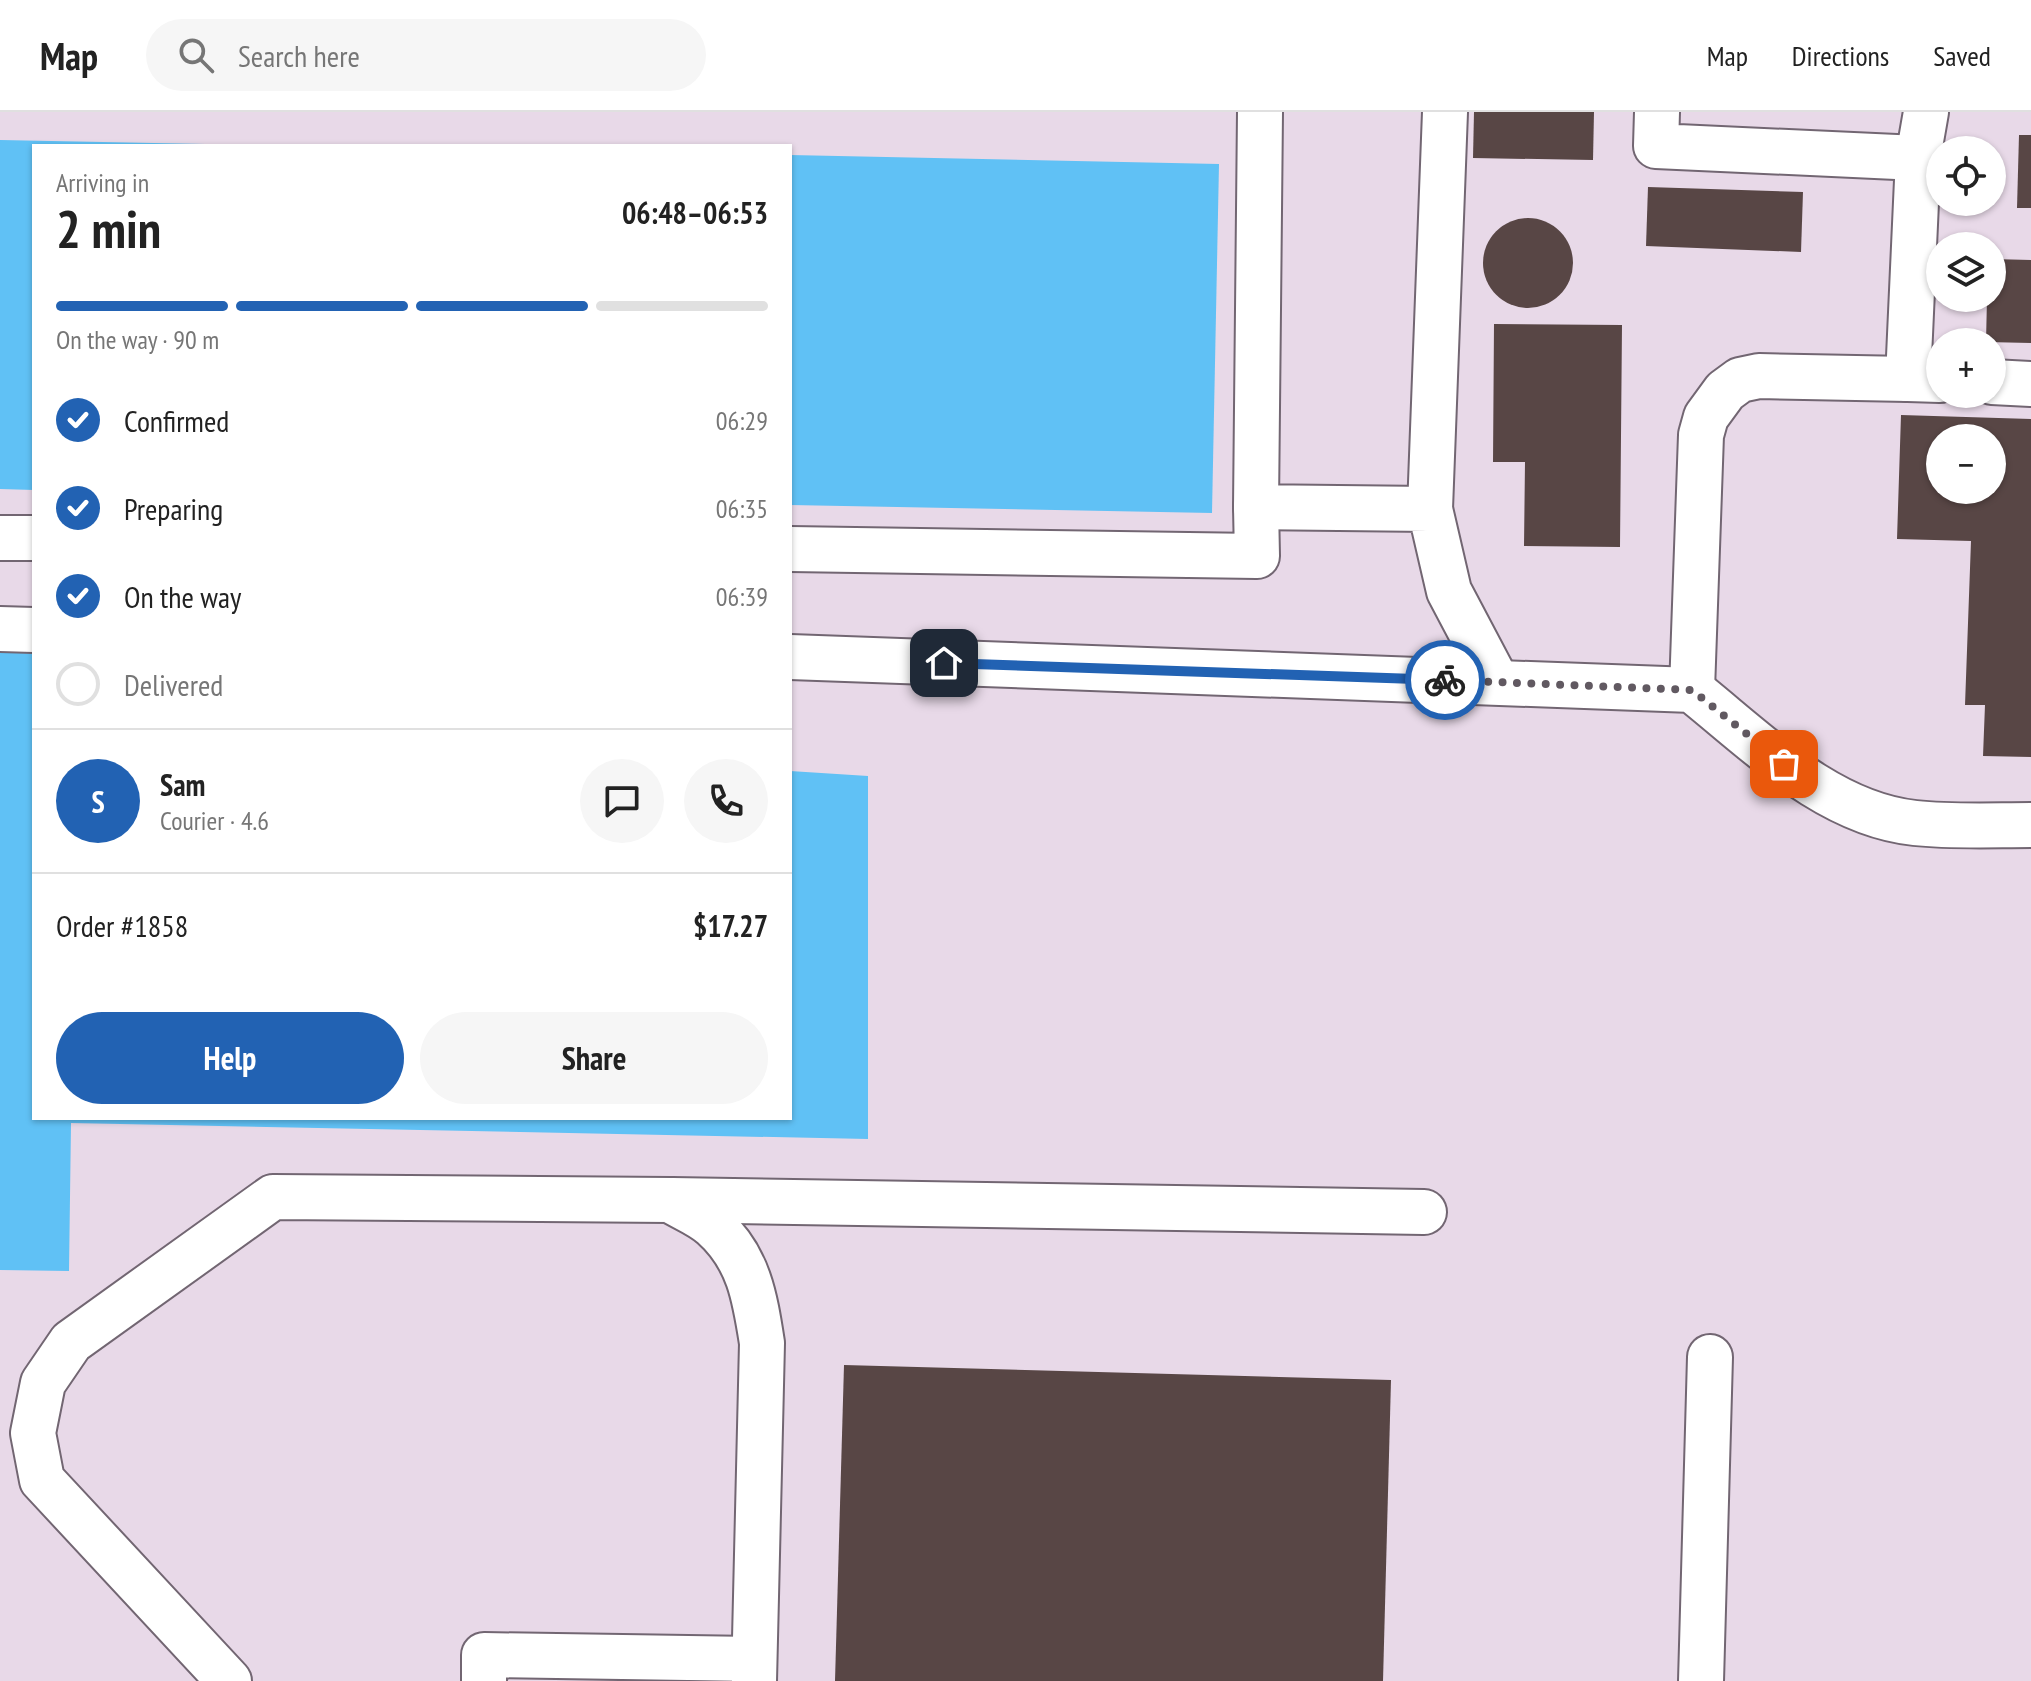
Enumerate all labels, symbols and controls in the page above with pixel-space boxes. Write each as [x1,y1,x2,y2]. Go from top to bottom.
search box [146,19,706,91]
text: Map [40,31,98,80]
icon: search [174,33,218,77]
text: Search here [238,36,360,75]
text: Map [1707,37,1748,74]
text: Directions [1792,37,1889,74]
text: Saved [1933,37,1991,74]
map controls [1926,136,2006,504]
button: locate [1926,136,2006,216]
text: Arriving in [56,166,149,199]
text: 06:48–06:53 [622,193,768,232]
text: 2 min [56,195,161,262]
button: layers [1926,232,2006,312]
text: On the way · 90 m [56,323,219,356]
button: + [1926,328,2006,408]
icon: check [56,398,100,442]
text: Confirmed [124,401,229,440]
text: 06:29 [716,404,768,437]
button: − [1926,424,2006,504]
icon: check [56,486,100,530]
text: Preparing [124,489,223,528]
text: 06:35 [716,492,768,525]
icon: check [56,574,100,618]
text: On the way [124,577,241,616]
text: 06:39 [716,580,768,613]
pin [910,629,978,697]
courier [1405,640,1485,720]
icon: home [922,641,966,685]
icon: bike [1423,658,1467,702]
text: Delivered [124,665,223,704]
pin [1750,730,1818,798]
icon: bag [1762,742,1806,786]
button: chat [580,759,664,843]
button: phone [684,759,768,843]
text: Sam [160,765,205,804]
text: S [91,782,105,821]
text: Courier · 4.6 [160,804,269,837]
text: Order #1858 [56,906,188,945]
text: $17.27 [693,906,768,945]
button: Help [56,1012,404,1104]
button: Share [420,1012,768,1104]

